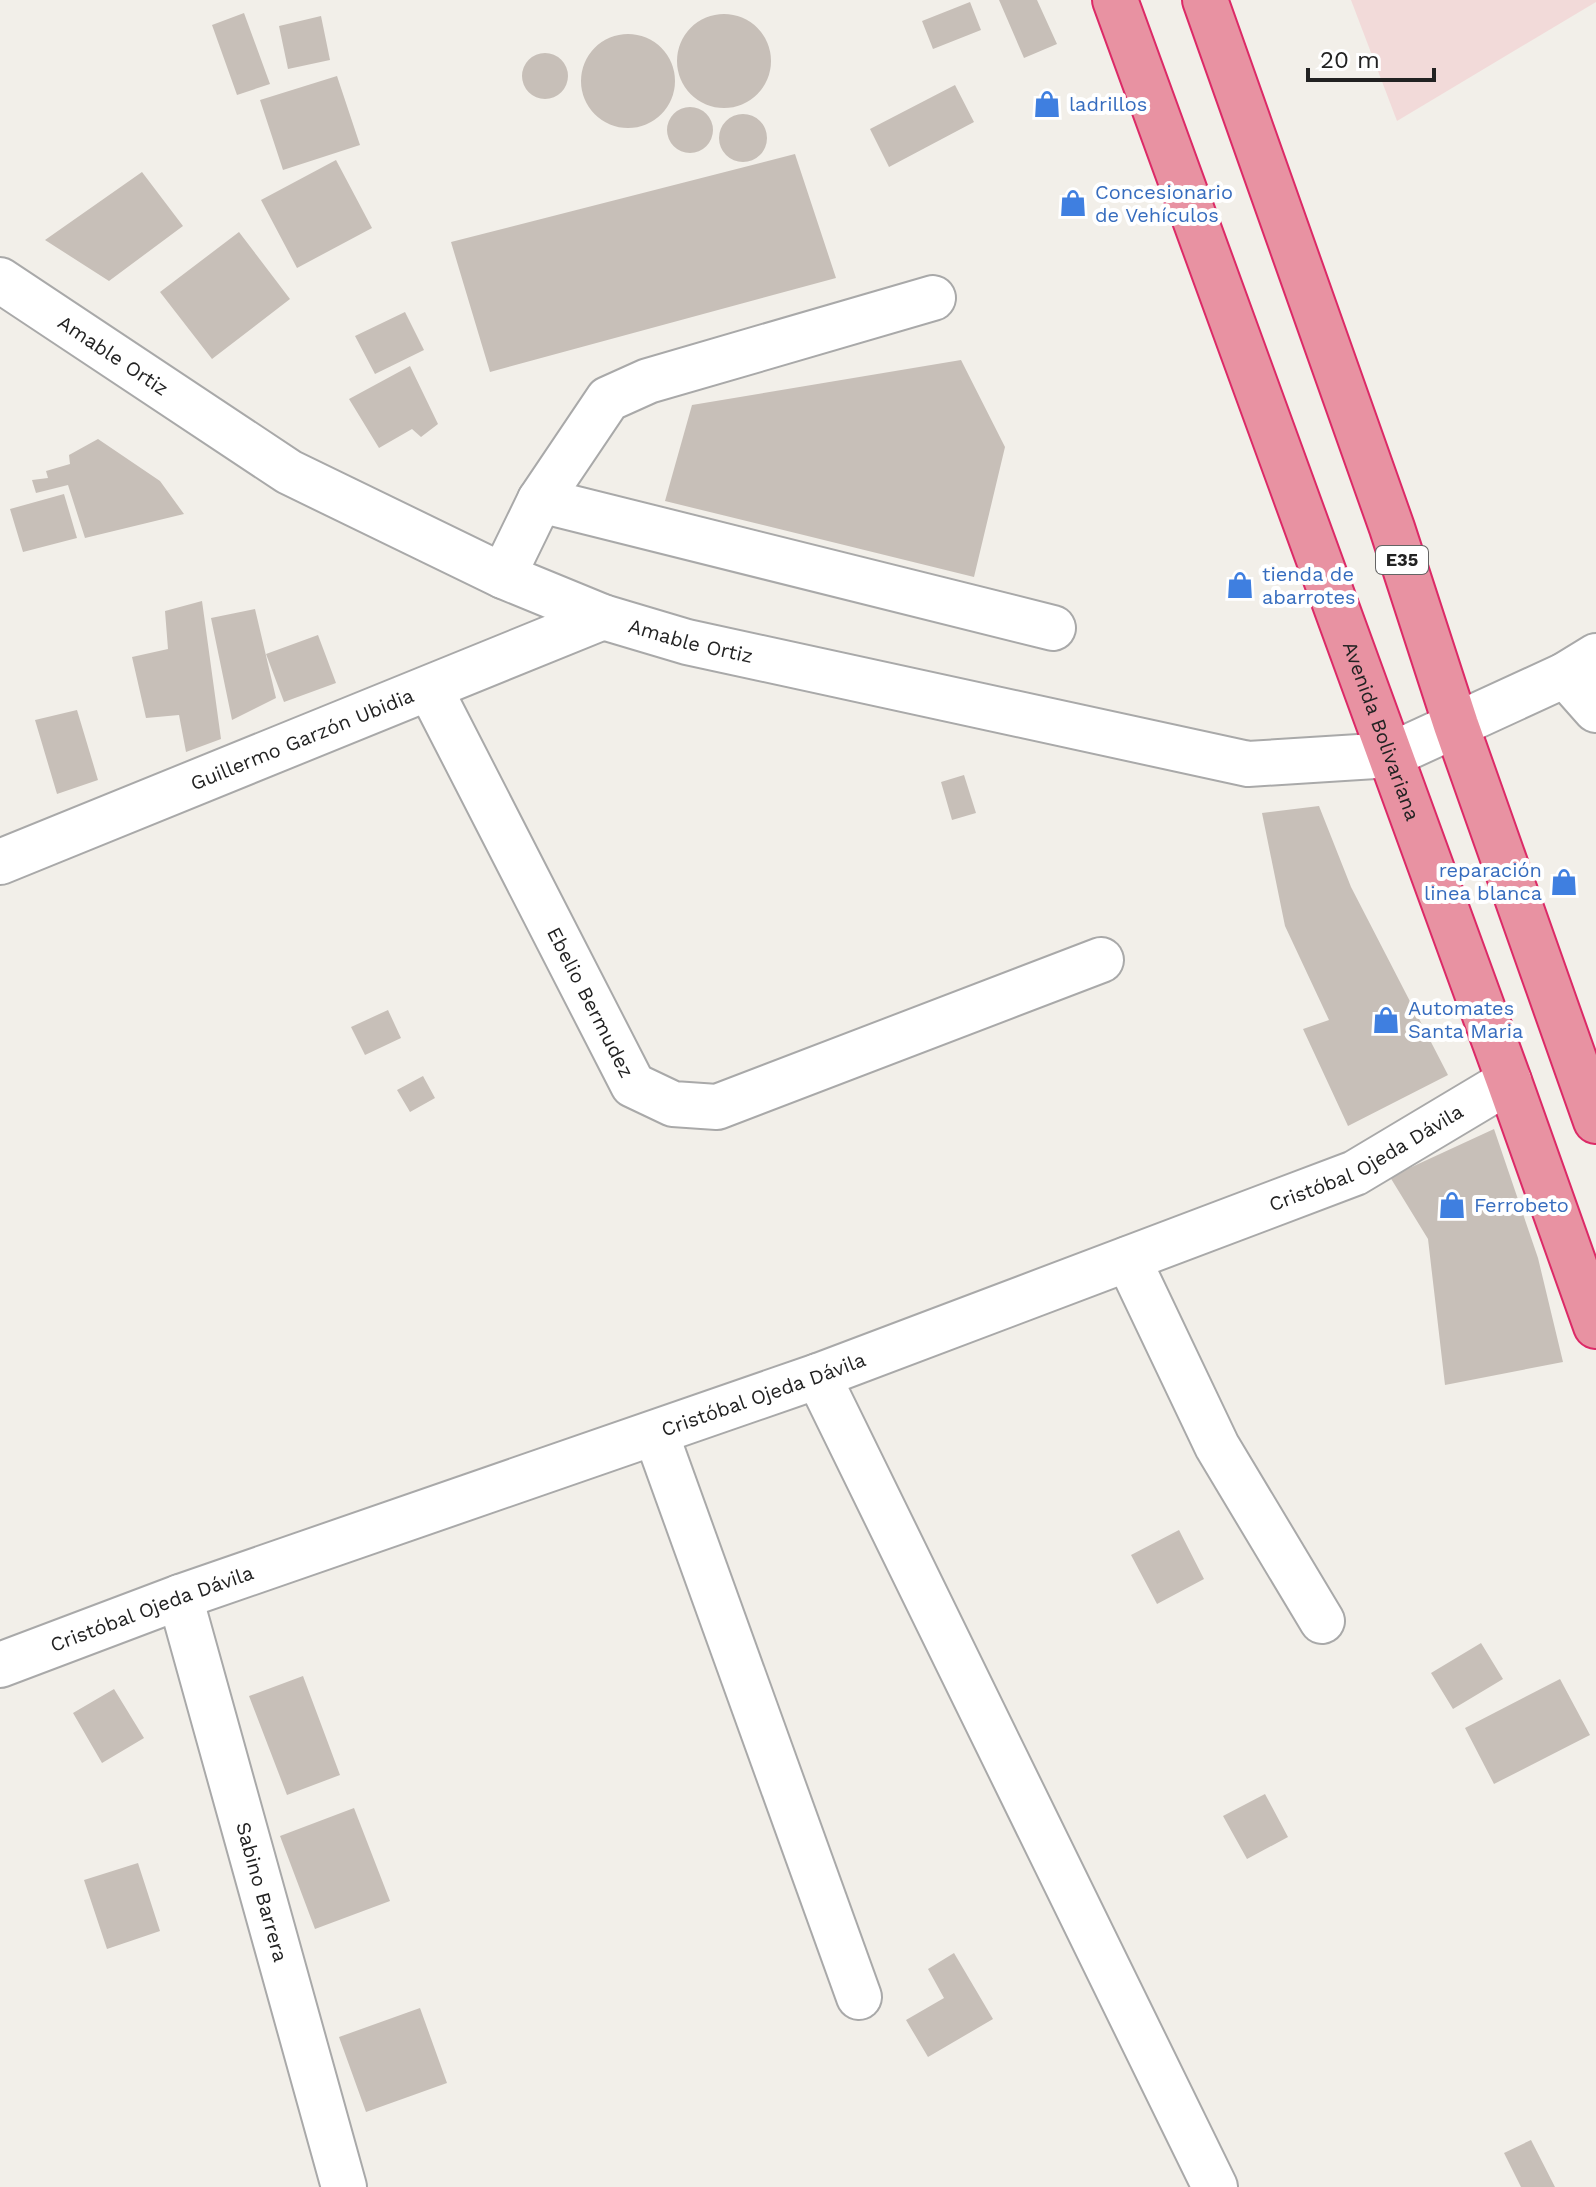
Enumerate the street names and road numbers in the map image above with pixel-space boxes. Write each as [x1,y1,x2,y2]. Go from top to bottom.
street label: Amable Ortiz [54,310,173,401]
road number: E35 [1376,546,1428,574]
street label: Amable Ortiz [626,613,755,668]
street label: Avenida Bolivariana [1338,638,1425,824]
street label: Guillermo Garzón Ubidia [187,683,417,795]
street label: Ebelio Bermudez [542,923,639,1082]
street label: Cristóbal Ojeda Dávila [1266,1099,1467,1216]
street label: Cristóbal Ojeda Dávila [658,1347,869,1441]
street label: Cristóbal Ojeda Dávila [47,1560,257,1657]
street label: Sabino Barrera [231,1819,293,1965]

